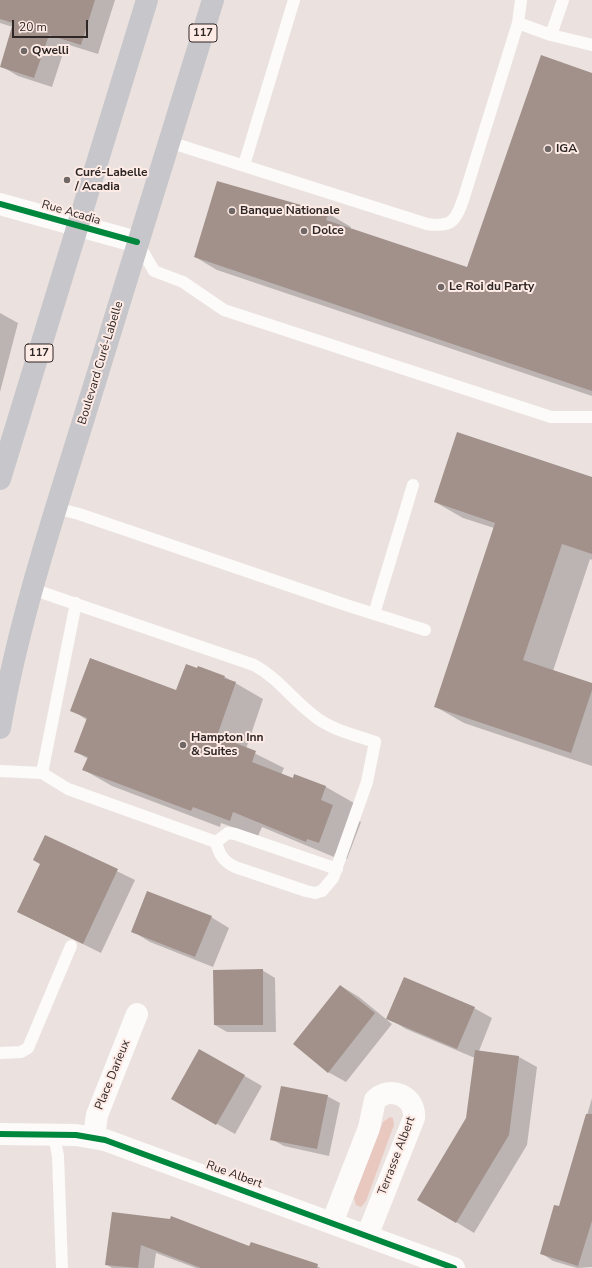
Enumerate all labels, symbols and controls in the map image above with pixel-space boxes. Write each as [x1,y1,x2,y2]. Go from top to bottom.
scale bar [14,12,90,38]
text: 20 m [19,19,47,35]
road number: 117 [189,24,217,42]
place label: Qwelli [32,44,69,58]
marker: Qwelli [19,46,29,56]
place label: IGA [556,142,577,156]
marker: IGA [543,144,553,154]
place label: Curé-Labelle / Acadia [75,166,148,194]
marker: Curé-Labelle / Acadia [62,175,72,185]
street label: Rue Acadia [40,198,102,228]
place label: Banque Nationale [240,204,340,218]
marker: Banque Nationale [227,206,237,216]
place label: Dolce [312,224,344,238]
marker: Dolce [299,226,309,236]
place label: Le Roi du Party [449,280,534,294]
marker: Le Roi du Party [436,282,446,292]
street label: Boulevard Curé-Labelle [75,300,127,426]
road number: 117 [25,344,53,362]
place label: Hampton Inn & Suites [191,731,264,759]
marker: Hampton Inn & Suites [178,740,188,750]
street label: Place Darieux [92,1038,134,1112]
street label: Terrasse Albert [375,1115,419,1197]
street label: Rue Albert [204,1158,264,1192]

